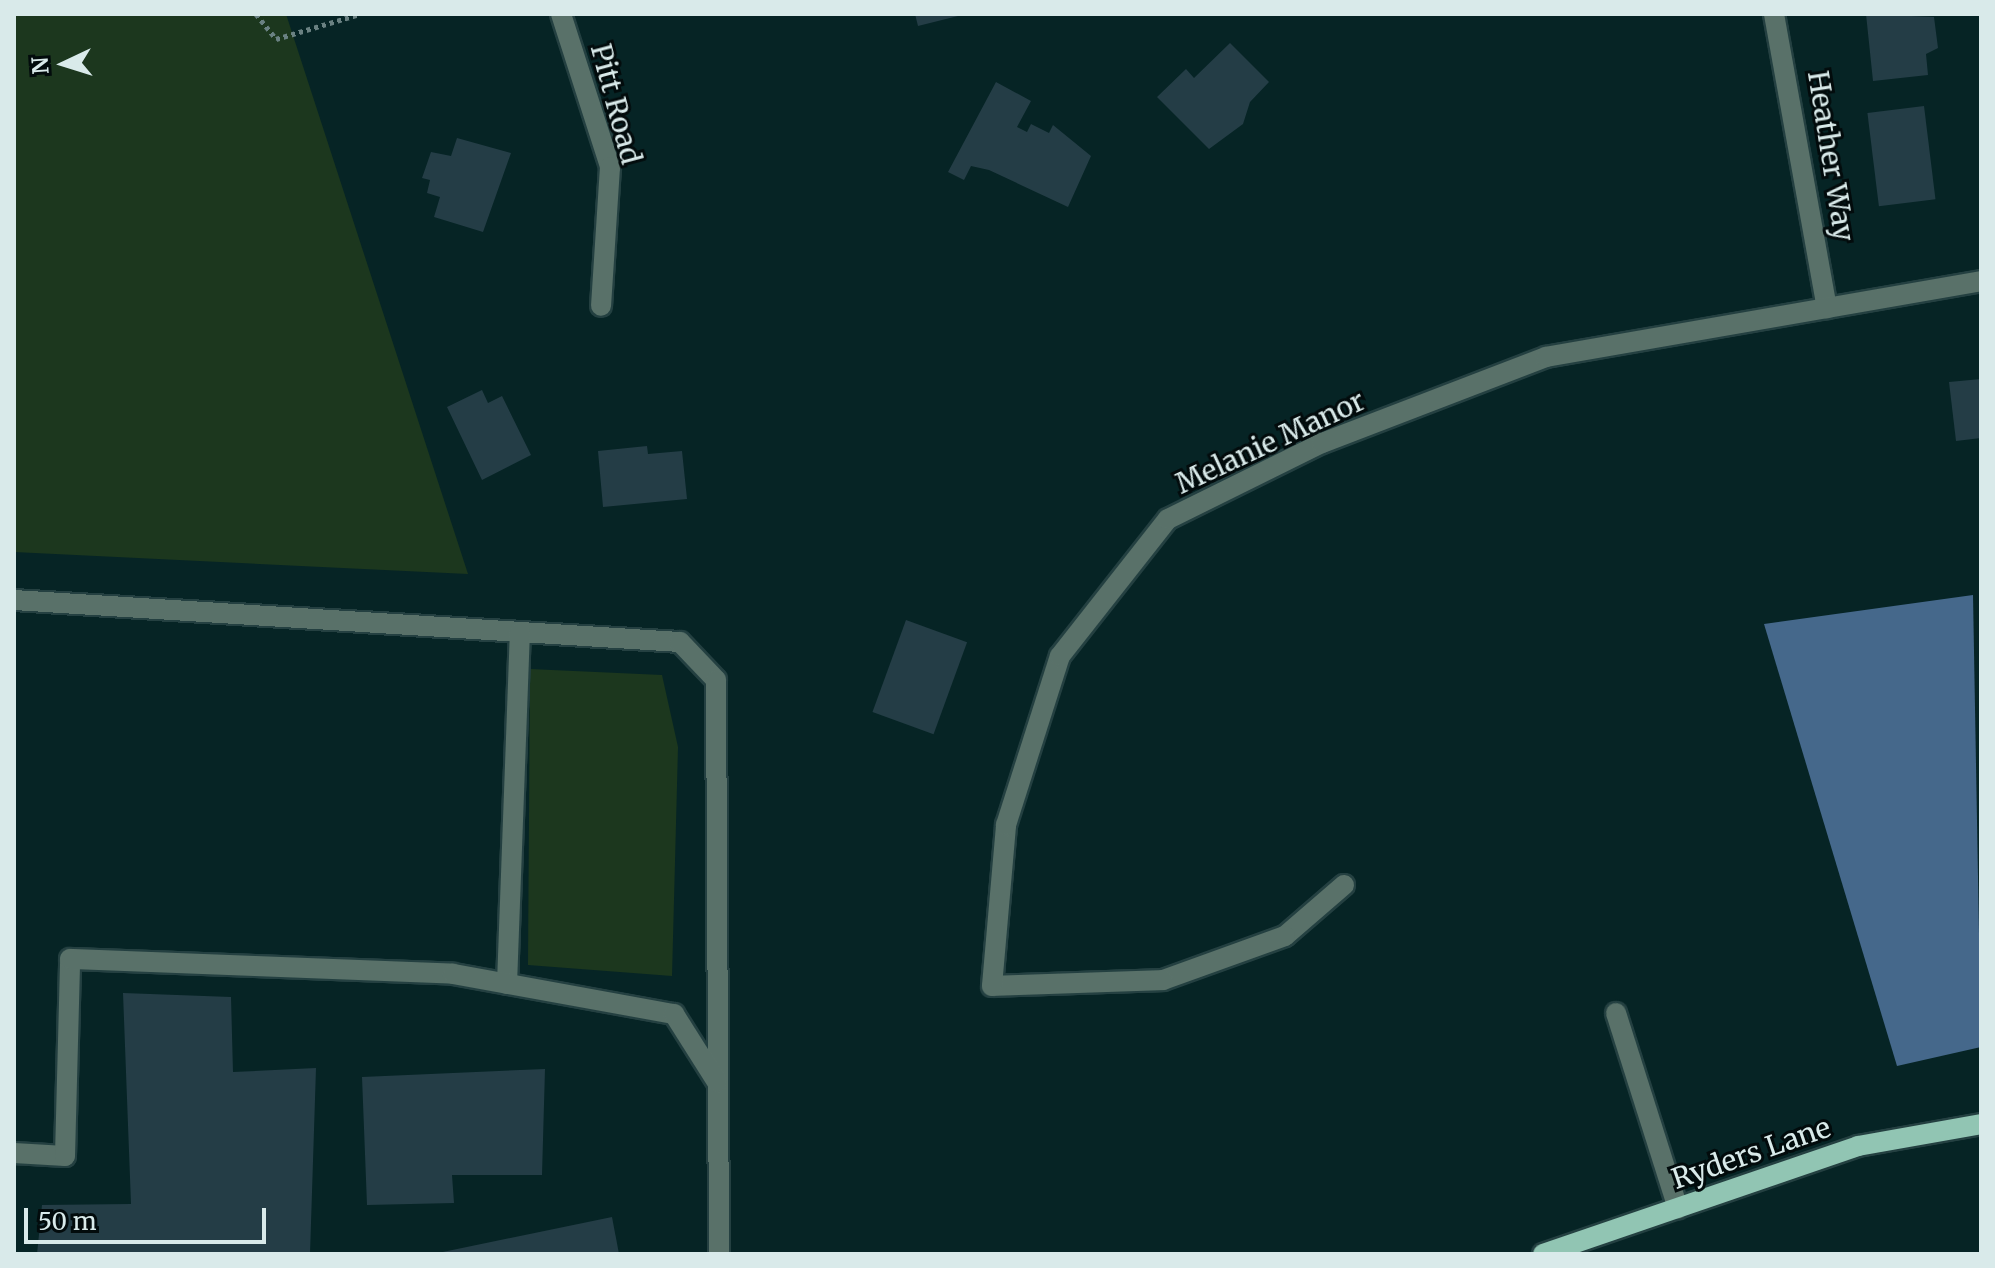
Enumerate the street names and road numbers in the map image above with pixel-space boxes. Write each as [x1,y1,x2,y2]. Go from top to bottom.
street label: Pitt Road [584,40,648,168]
street label: Heather Way [1801,68,1861,244]
street label: Melanie Manor [1170,384,1370,500]
street label: Ryders Lane [1667,1110,1835,1196]

